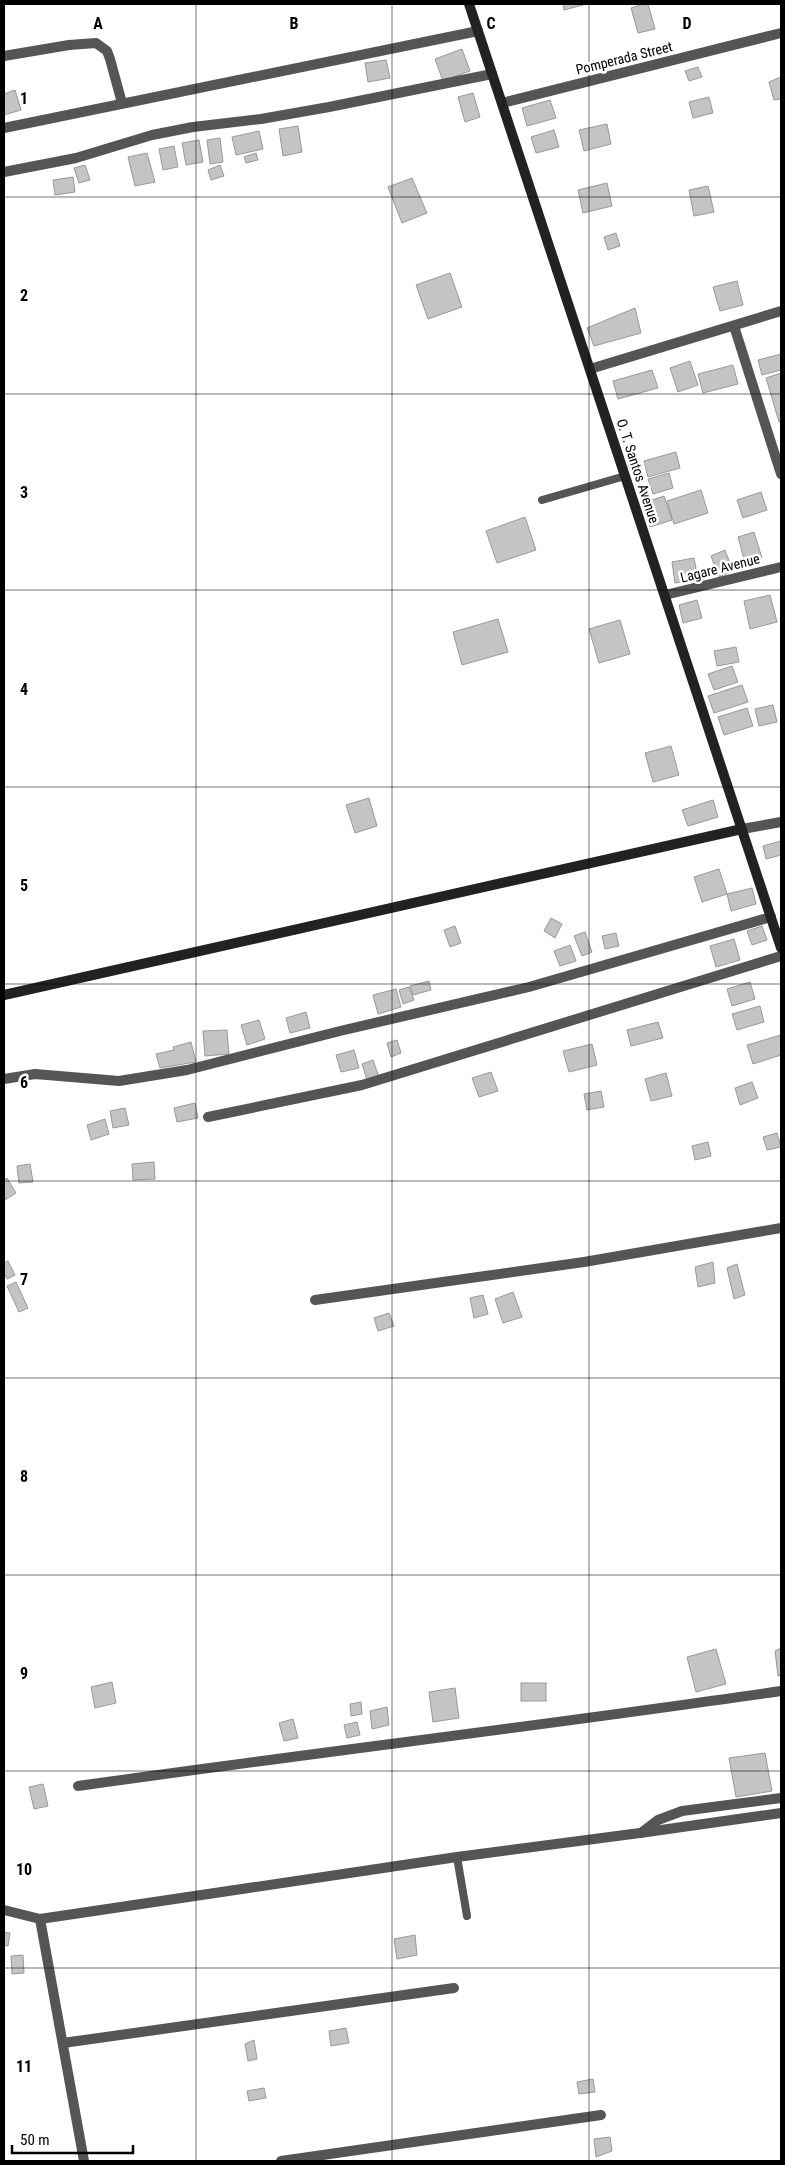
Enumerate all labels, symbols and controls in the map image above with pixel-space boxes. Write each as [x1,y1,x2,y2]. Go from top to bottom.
text: A [93,14,103,33]
text: B [290,14,299,33]
text: C [486,14,496,33]
text: D [682,14,692,33]
street label: Pomperada Street [574,38,674,78]
text: 1 [20,89,28,108]
text: 2 [20,286,28,305]
street label: O. T. Santos Avenue [614,417,663,526]
text: 3 [20,483,28,502]
street label: Lagare Avenue [679,550,762,586]
text: 4 [20,680,28,699]
text: 5 [20,876,28,895]
text: 6 [20,1073,28,1092]
text: 7 [20,1270,28,1289]
text: 8 [20,1467,28,1486]
text: 9 [20,1664,28,1683]
text: 10 [16,1860,32,1879]
text: 11 [16,2057,32,2076]
scale bar [12,2122,134,2154]
text: 50 m [20,2131,50,2149]

